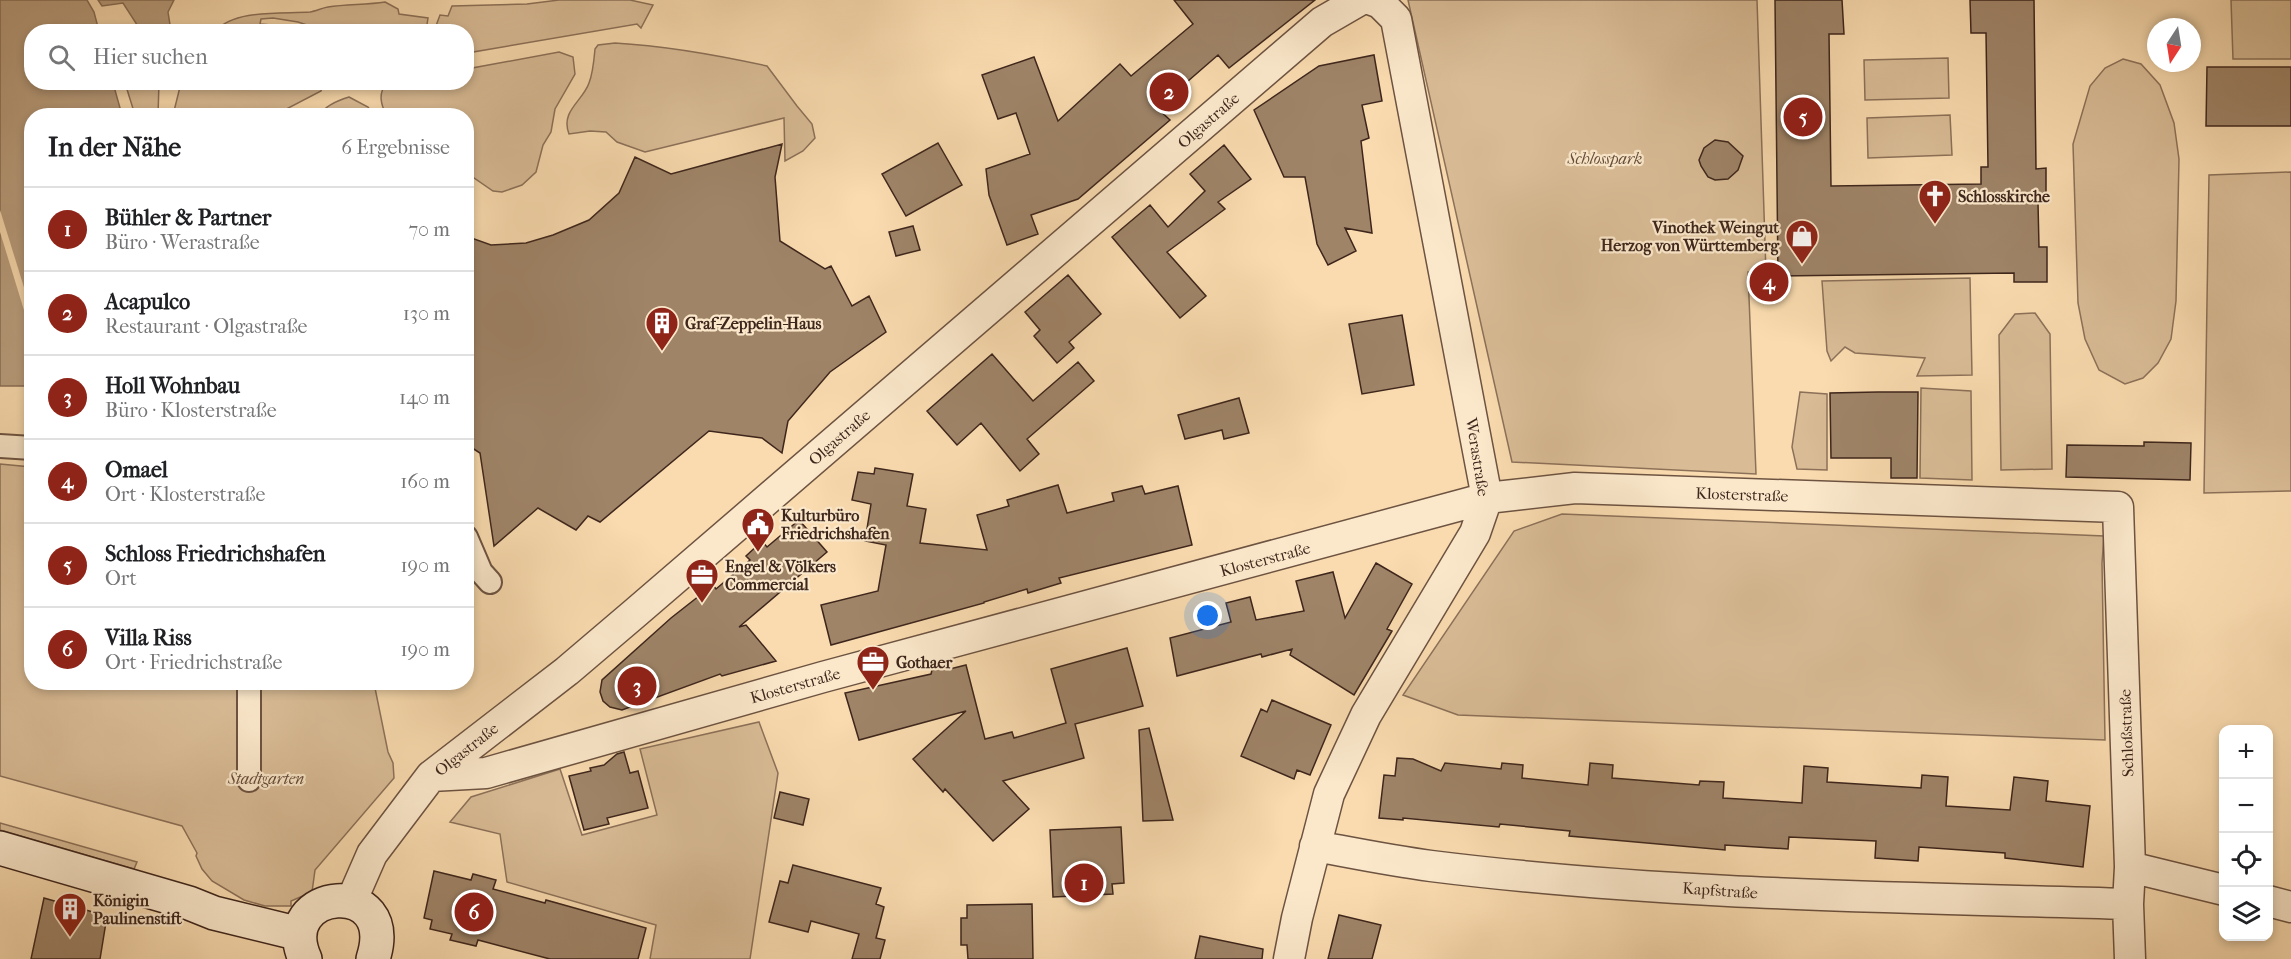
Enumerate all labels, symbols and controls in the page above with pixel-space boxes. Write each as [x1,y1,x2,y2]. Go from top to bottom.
north arrow [2147,18,2201,72]
search box [24,24,474,90]
icon: search [45,41,78,74]
text: Hier suchen [93,44,208,70]
pin: 2 [1150,70,1188,115]
street label: Olgastraße [1174,88,1243,152]
pin: 5 [1784,94,1822,140]
text: In der Nähe [48,132,181,163]
text: 6 Ergebnisse [341,136,450,159]
park label: Schlosspark [1566,149,1643,168]
church icon: Schlosskirche [1917,178,1953,225]
place label: Schlosskirche [1958,187,2050,206]
text: Bühler & Partner [105,205,271,231]
text: 1 [64,218,71,241]
text: 70 m [408,218,450,241]
place label: Vinothek Weingut Herzog von Württemberg [1601,218,1779,256]
shop icon: Vinothek Weingut Herzog von Württemberg [1784,218,1820,265]
text: Büro · Werastraße [105,231,260,254]
pin: 4 [1750,260,1788,304]
text: Acapulco [105,289,190,315]
text: 2 [62,302,73,325]
text: 130 m [403,302,450,325]
building icon: Graf-Zeppelin-Haus [644,305,680,352]
place label: Graf-Zeppelin-Haus [685,314,822,334]
text: Restaurant · Olgastraße [105,315,308,338]
text: Holl Wohnbau [105,373,240,399]
text: 3 [63,386,72,409]
text: 140 m [399,386,450,409]
text: Büro · Klosterstraße [105,399,277,422]
street label: Olgastraße [805,405,874,469]
street label: Werastraße [1462,415,1493,498]
text: Omael [105,457,168,483]
text: 4 [62,470,73,493]
text: 160 m [400,470,450,493]
text: Ort · Klosterstraße [105,483,265,506]
street label: Klosterstraße [1695,483,1789,506]
public building icon: Kulturbüro Friedrichshafen [740,506,776,553]
place label: Kulturbüro Friedrichshafen [780,506,890,543]
street label: Klosterstraße [1218,538,1313,581]
text: Schloss Friedrichshafen [105,541,326,567]
text: 5 [63,554,72,577]
text: 190 m [400,554,450,577]
office icon: Engel & Völkers Commercial [684,557,720,604]
place label: Engel & Völkers Commercial [725,557,836,594]
text: Ort [105,567,137,590]
your location [1193,601,1222,630]
text: Villa Riss [105,625,192,651]
text: 6 [62,638,73,661]
text: 190 m [400,638,450,661]
office icon: Gothaer [855,644,891,691]
text: Ort · Friedrichstraße [105,651,282,674]
place label: Gothaer [896,653,953,672]
pin: 3 [618,664,656,708]
street label: Klosterstraße [748,664,842,707]
street label: Schloßstraße [2115,689,2138,777]
street label: Olgastraße [431,719,502,780]
map controls [2219,725,2273,941]
button: + [2219,725,2273,779]
park label: Stadtgarten [227,769,304,788]
button: − [2219,779,2273,833]
button: locate [2219,833,2273,887]
pin: 1 [1064,860,1104,906]
street label: Kapfstraße [1682,878,1758,903]
button: layers [2219,887,2273,941]
pin: 6 [454,890,494,934]
building icon: Königin Paulinenstift [52,891,88,938]
place label: Königin Paulinenstift [93,891,182,928]

